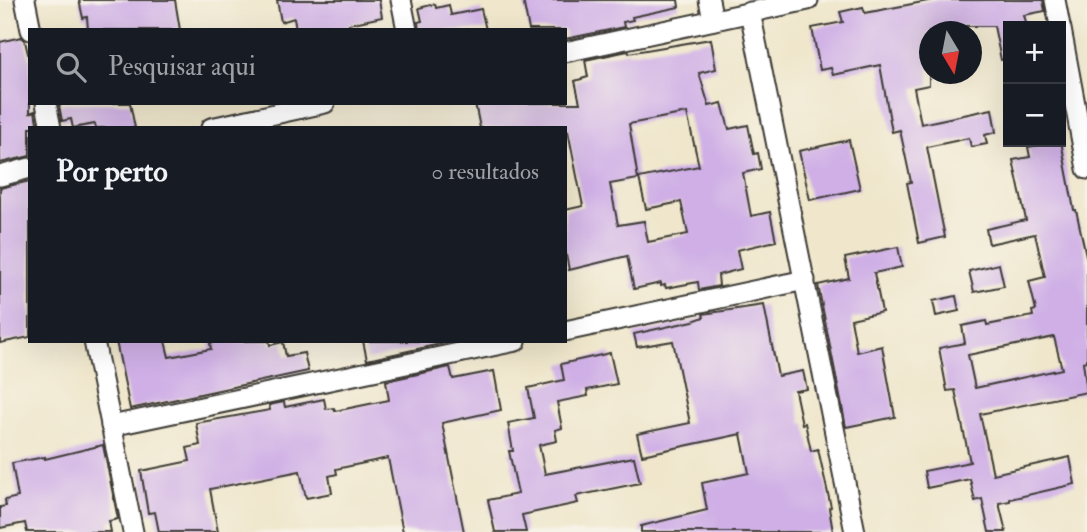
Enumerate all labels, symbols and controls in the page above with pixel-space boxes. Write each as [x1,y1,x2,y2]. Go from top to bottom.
north arrow [919,21,982,84]
map controls [1003,21,1066,147]
button: + [1003,21,1066,84]
search box [28,28,567,105]
icon: search [52,48,90,86]
text: Pesquisar aqui [108,51,256,83]
button: − [1003,84,1066,147]
text: Por perto [56,153,168,190]
text: 0 resultados [432,157,539,186]

